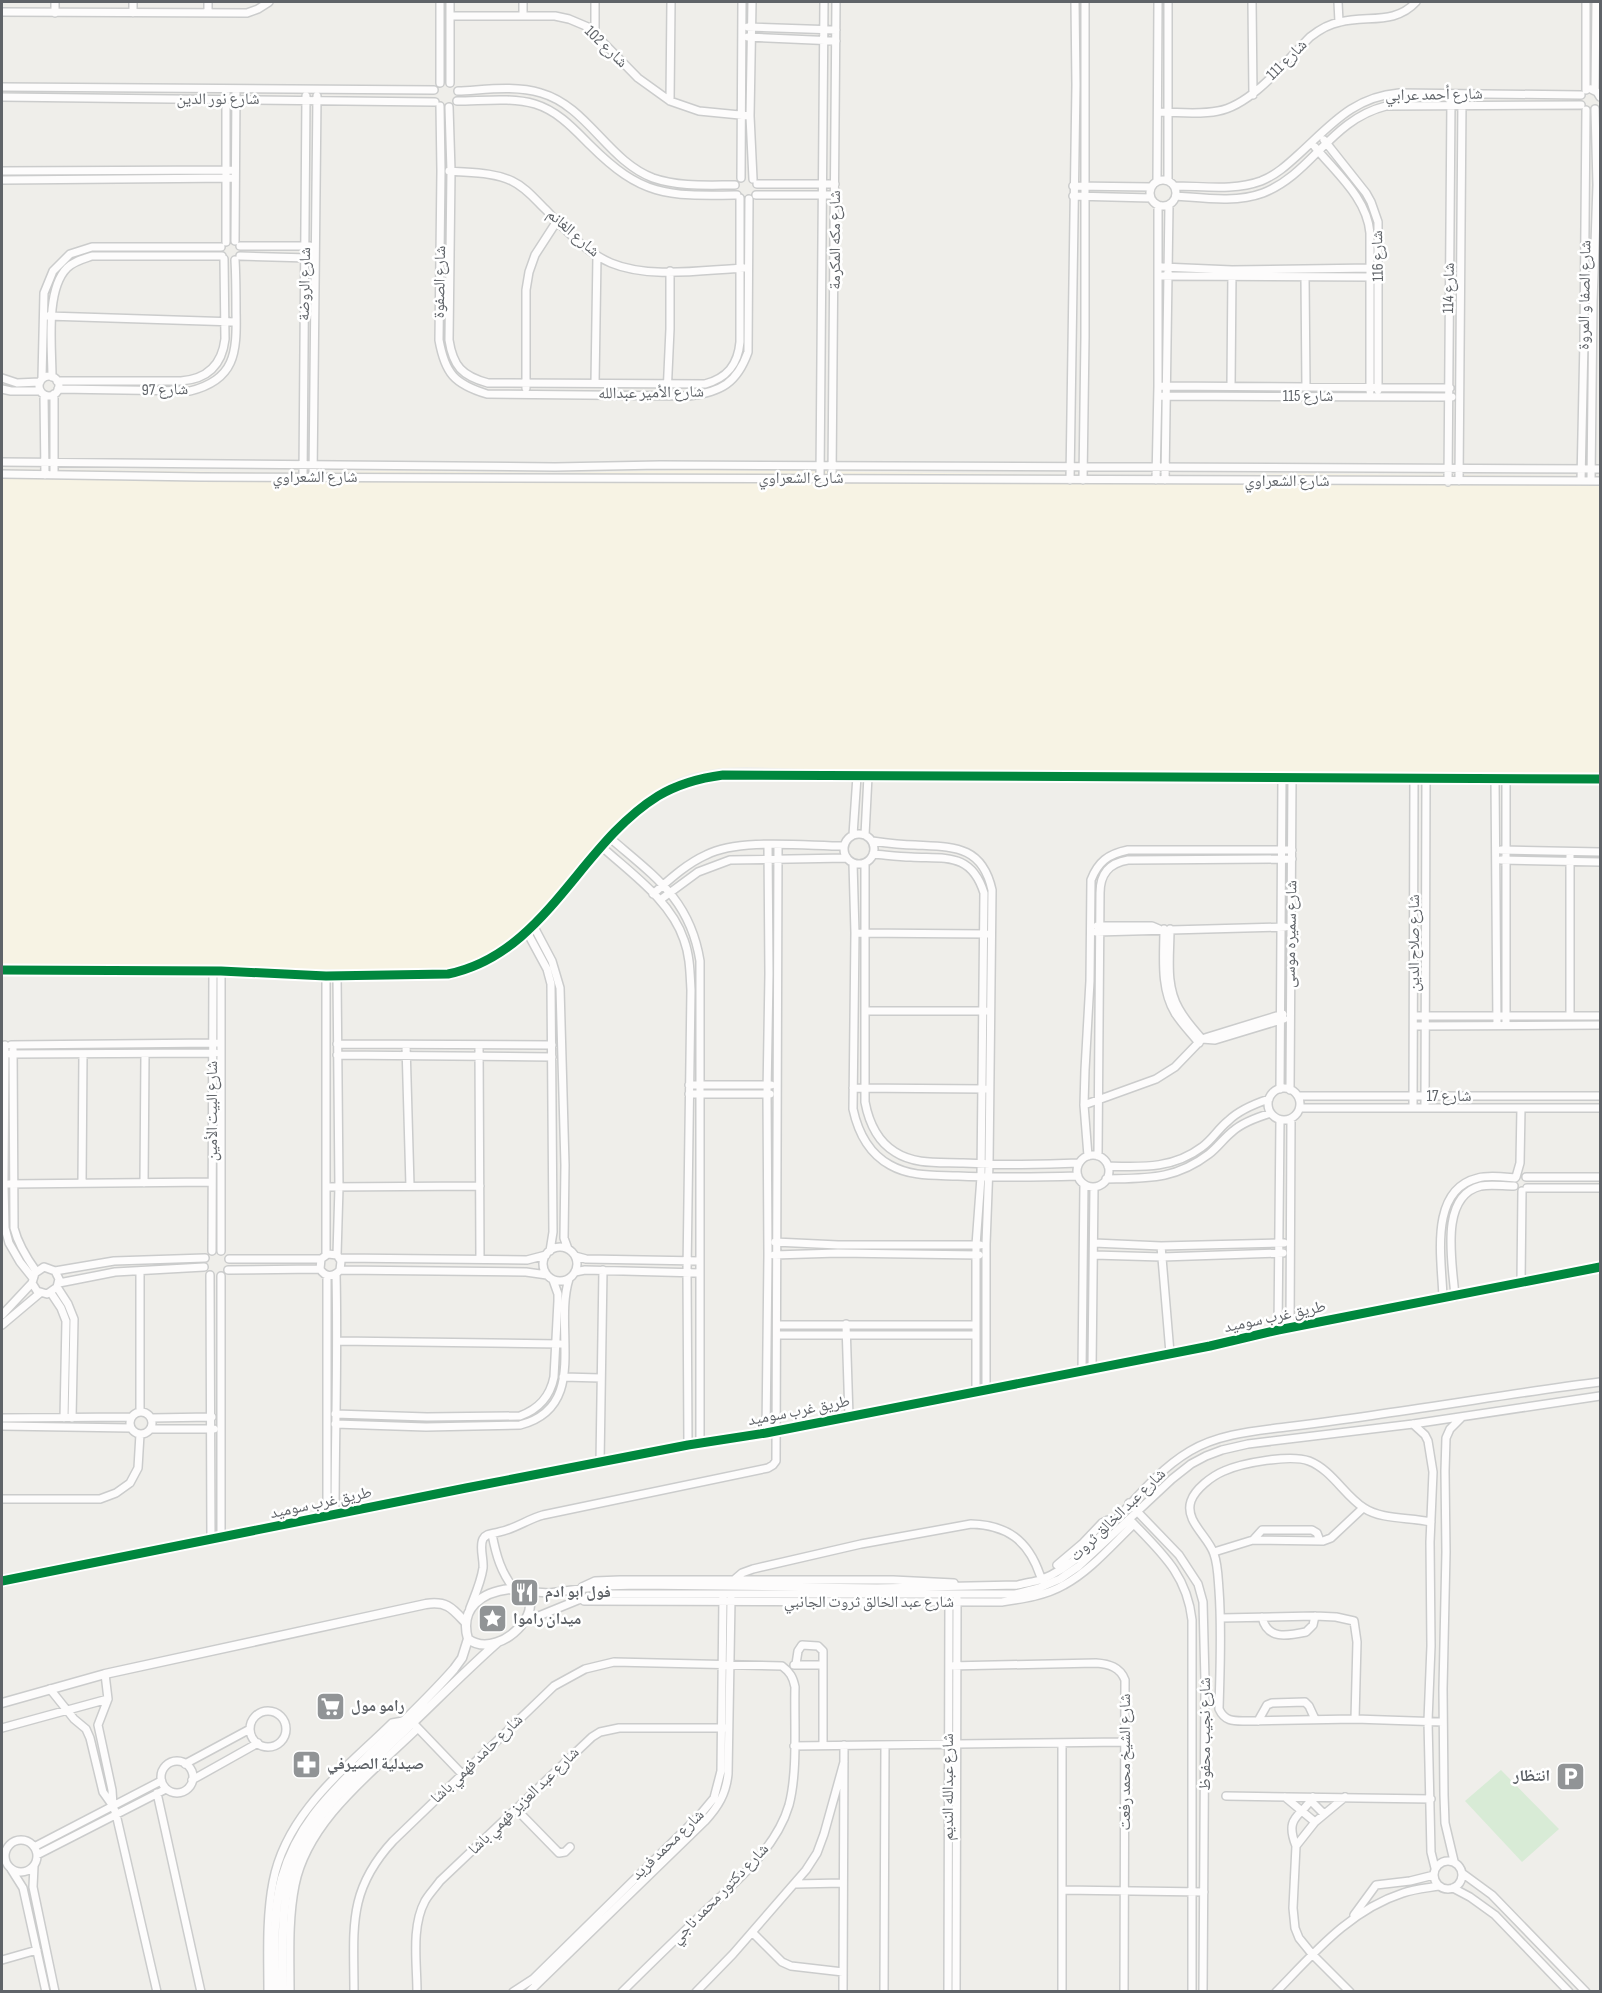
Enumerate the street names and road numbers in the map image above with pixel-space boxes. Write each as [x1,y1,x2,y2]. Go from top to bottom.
street label: شارع 102 [581,22,631,72]
street label: شارع 111 [1263,36,1311,84]
street label: شارع أحمد عرابي [1385,84,1483,107]
street label: شارع نور الدين [176,90,260,109]
street label: شارع مكه المكرمة [826,190,845,290]
street label: شارع الغانم [543,205,603,261]
street label: شارع 116 [1368,230,1388,282]
street label: شارع الصفا و المروة [1575,240,1595,350]
street label: شارع الصفوة [430,245,450,319]
street label: شارع الروضة [295,247,315,321]
street label: شارع 114 [1439,262,1459,314]
street label: شارع 97 [142,380,188,400]
street label: شارع الأمير عبدالله [598,383,704,403]
street label: شارع 115 [1283,387,1333,406]
street label: شارع الشعراوي [272,468,358,489]
street label: شارع الشعراوي [758,469,844,490]
street label: شارع الشعراوي [1244,472,1330,493]
street label: شارع سميره موسى [1281,880,1301,988]
street label: شارع صلاح الدين [1405,894,1424,992]
street label: شارع البيت الأمين [203,1061,222,1161]
street label: شارع 17 [1427,1087,1471,1106]
street label: طريق غرب سوميد [1222,1297,1328,1337]
street label: طريق غرب سوميد [746,1392,852,1430]
street label: شارع عبد الخالق ثروت [1066,1464,1170,1566]
street label: طريق غرب سوميد [268,1483,374,1523]
street label: شارع عبد الخالق ثروت الجانبي [784,1593,954,1614]
street label: شارع نجيب محفوظ [1196,1677,1215,1791]
street label: شارع الشيخ محمد رفعت [1116,1693,1135,1831]
street label: شارع حامد فهمي باشا [427,1710,528,1809]
street label: شارع عبدالله النديم [939,1733,958,1841]
street label: شارع عبد العزيز فهمي باشا [465,1743,585,1860]
street label: شارع محمد فريد [628,1806,708,1884]
street label: شارع دكتور محمد ناجي [667,1840,774,1950]

